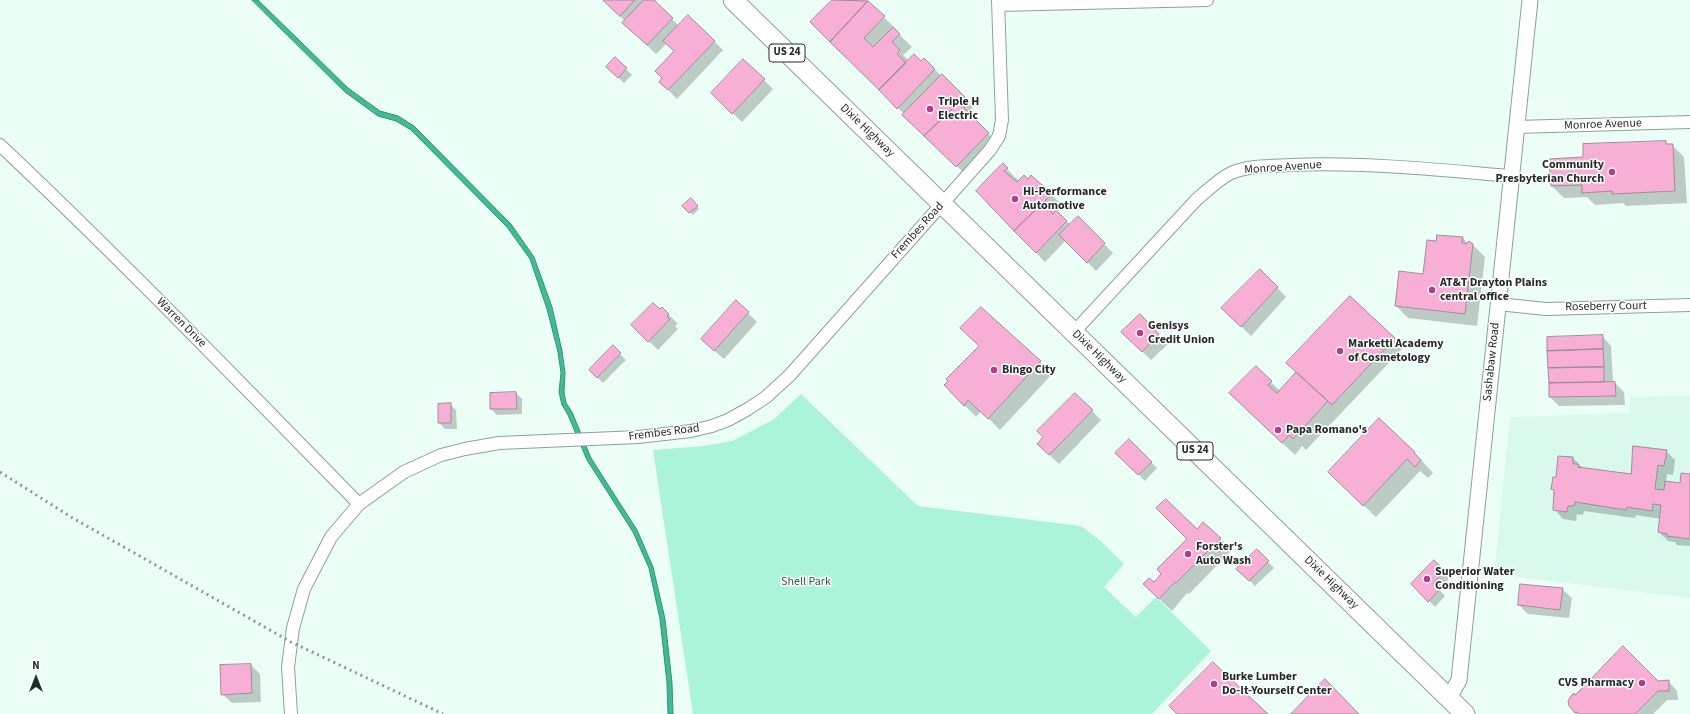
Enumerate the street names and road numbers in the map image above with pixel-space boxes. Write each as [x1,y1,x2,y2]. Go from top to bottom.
road number: US 24 [769,44,805,62]
street label: Dixie Highway [837,101,897,161]
street label: Monroe Avenue [1564,116,1642,134]
street label: Monroe Avenue [1244,158,1322,178]
street label: Frembes Road [889,200,947,262]
street label: Warren Drive [153,295,209,351]
street label: Roseberry Court [1565,299,1647,315]
street label: Sashabaw Road [1481,322,1503,402]
street label: Dixie Highway [1069,327,1129,387]
street label: Frembes Road [628,422,700,444]
road number: US 24 [1177,442,1213,460]
street label: Dixie Highway [1301,553,1361,613]

